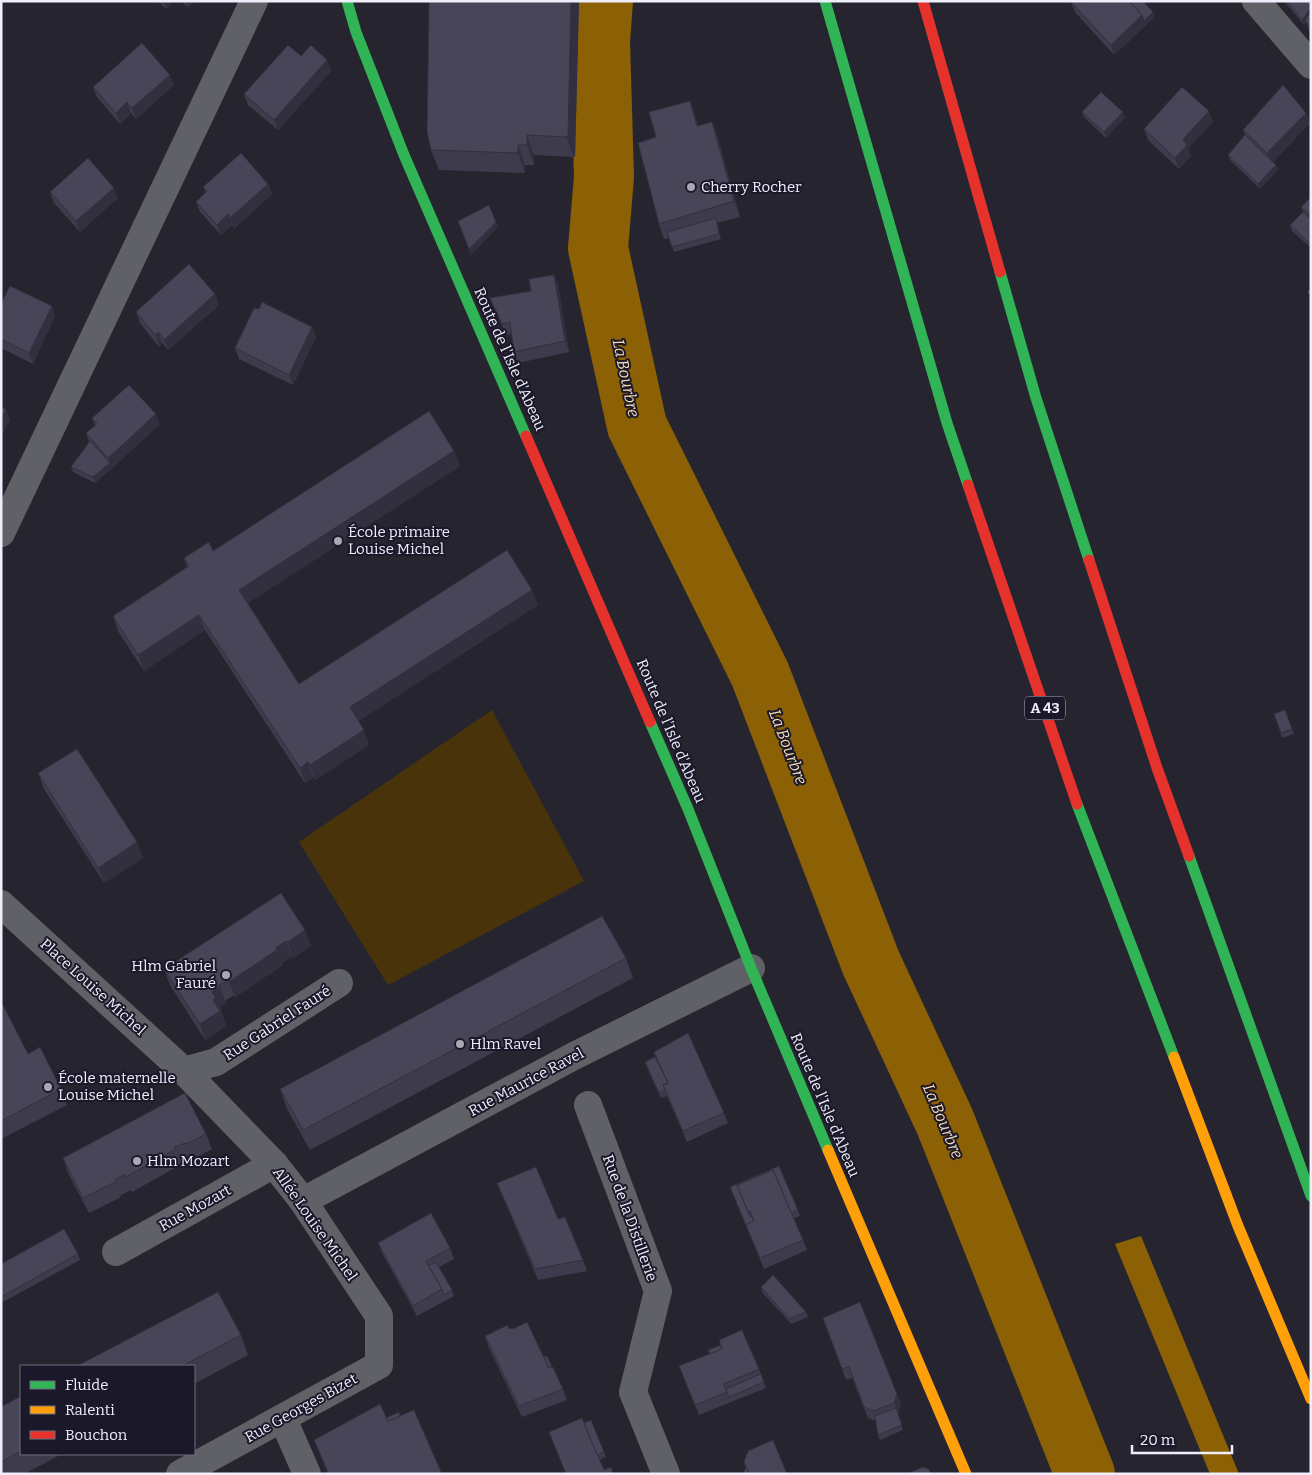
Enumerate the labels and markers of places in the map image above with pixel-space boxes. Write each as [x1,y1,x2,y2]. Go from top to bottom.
place label: Cherry Rocher [701,178,802,196]
marker: Cherry Rocher [685,181,697,193]
place label: École primaire Louise Michel [348,523,450,558]
marker: École primaire Louise Michel [332,535,344,547]
place label: Hlm Gabriel Fauré [131,957,216,992]
marker: Hlm Gabriel Fauré [220,969,232,981]
place label: Hlm Ravel [470,1035,541,1053]
marker: Hlm Ravel [454,1038,466,1050]
place label: École maternelle Louise Michel [58,1069,176,1104]
marker: École maternelle Louise Michel [42,1081,54,1093]
place label: Hlm Mozart [147,1152,230,1170]
marker: Hlm Mozart [131,1155,143,1167]

